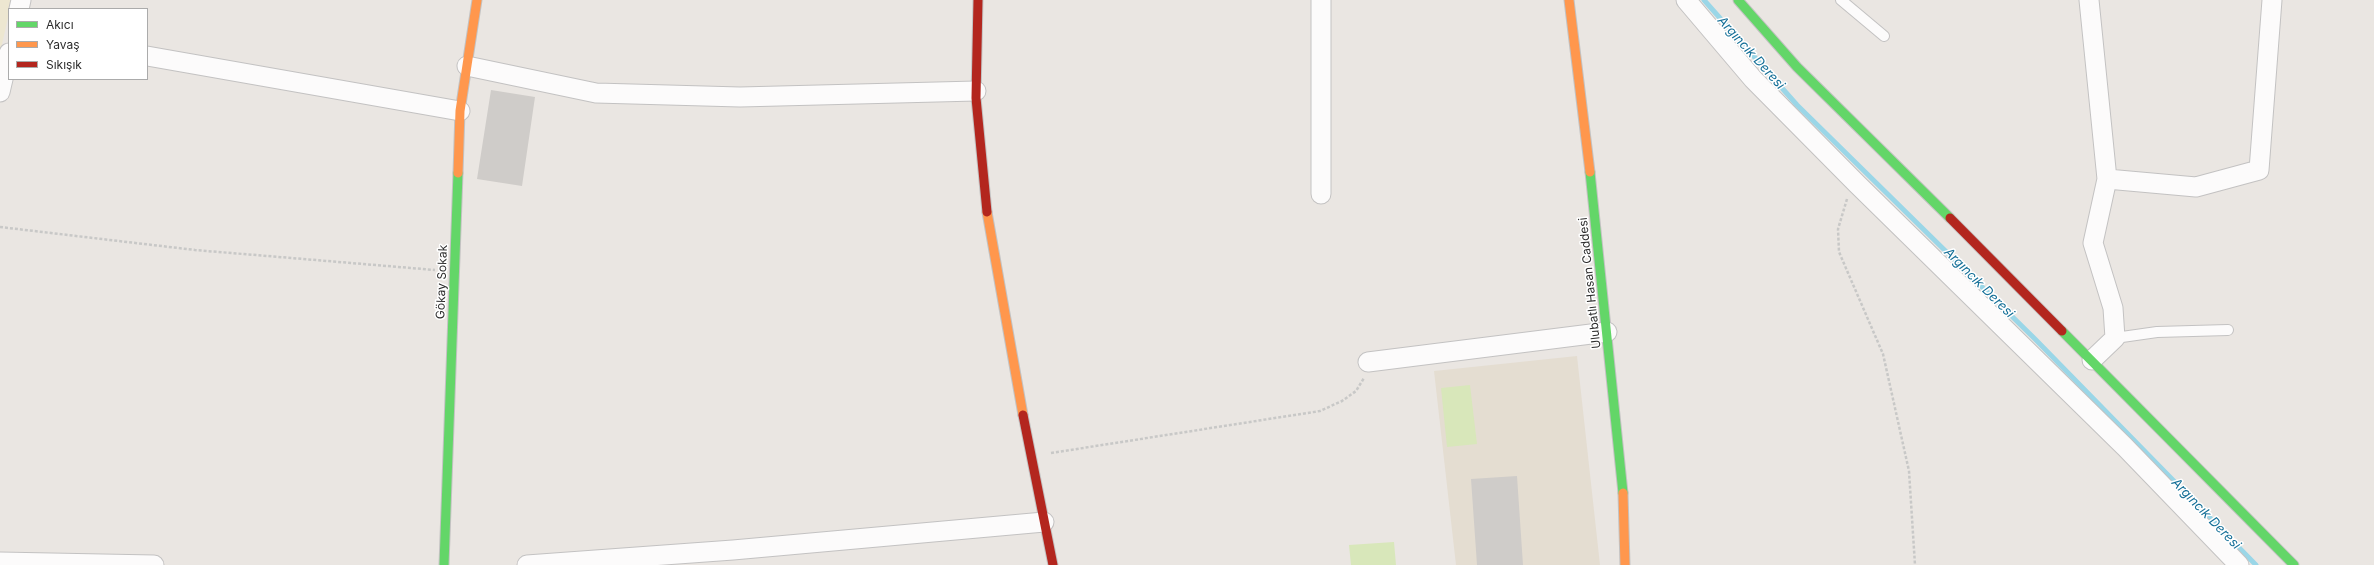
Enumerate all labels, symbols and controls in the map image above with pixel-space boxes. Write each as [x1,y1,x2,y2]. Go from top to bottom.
legend [8,8,148,80]
water label: Argıncık Deresi [1714,13,1788,93]
text: Akıcı [46,17,74,32]
text: Yavaş [46,37,80,52]
text: Sıkışık [46,57,82,72]
street label: Ulubatlı Hasan Caddesi [1576,217,1604,349]
street label: Gökay Sokak [434,245,450,319]
water label: Argıncık Deresi [1941,245,2017,321]
water label: Argıncık Deresi [2168,475,2244,553]

